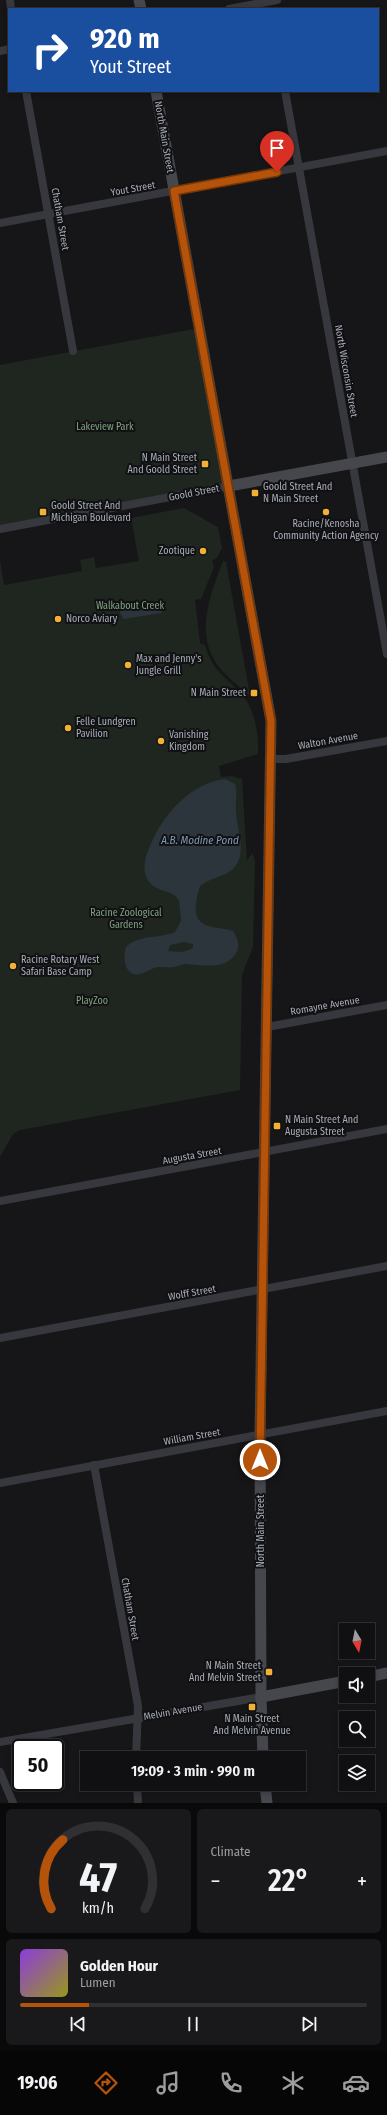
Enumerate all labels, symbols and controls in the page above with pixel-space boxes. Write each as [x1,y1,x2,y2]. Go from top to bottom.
text: 920 m [90,22,160,55]
icon: right [24,24,76,76]
text: Yout Street [90,56,171,78]
street label: North Main Street [152,100,176,174]
pin [260,131,294,172]
icon: arrive [266,137,288,159]
street label: Yout Street [110,179,157,199]
street label: Chatham Street [49,187,72,252]
street label: North Wisconsin Street [332,324,360,419]
park label: Lakeview Park [76,421,134,433]
place label: N Main Street And Goold Street [128,452,198,476]
marker: N Main Street And Goold Street [200,459,210,469]
place label: Goold Street And N Main Street [263,481,332,505]
street label: Goold Street [168,482,221,504]
marker: Goold Street And N Main Street [250,488,260,498]
place label: Goold Street And Michigan Boulevard [51,500,131,524]
marker: Goold Street And Michigan Boulevard [38,507,48,517]
marker: Racine/Kenosha Community Action Agency [321,507,331,517]
place label: Racine/Kenosha Community Action Agency [273,518,379,542]
place label: Zootique [159,545,195,557]
marker: Zootique [198,546,208,556]
park label: Walkabout Creek [96,600,164,612]
place label: Norco Aviary [66,613,118,625]
marker: Norco Aviary [53,614,63,624]
place label: Max and Jenny's Jungle Grill [136,653,201,677]
marker: Max and Jenny's Jungle Grill [123,660,133,670]
place label: N Main Street [191,687,247,699]
marker: N Main Street [249,688,259,698]
place label: Felle Lundgren Pavilion [76,716,136,740]
marker: Felle Lundgren Pavilion [63,723,73,733]
place label: Vanishing Kingdom [169,729,209,753]
street label: Walton Avenue [297,730,359,752]
marker: Vanishing Kingdom [156,736,166,746]
water label: A.B. Modine Pond [160,834,239,847]
park label: Racine Zoological Gardens [90,907,162,931]
place label: Racine Rotary West Safari Base Camp [21,954,100,978]
marker: Racine Rotary West Safari Base Camp [8,961,18,971]
street label: Romayne Avenue [289,994,361,1018]
park label: PlayZoo [76,995,108,1007]
place label: N Main Street And Augusta Street [285,1114,358,1138]
marker: N Main Street And Augusta Street [272,1121,282,1131]
street label: Augusta Street [162,1145,223,1167]
street label: Wolff Street [167,1283,218,1303]
street label: William Street [163,1426,222,1448]
position arrow [239,1439,281,1481]
street label: North Main Street [255,1494,267,1567]
street label: Chatham Street [119,1577,142,1642]
north arrow [339,1623,375,1659]
map controls [339,1623,375,1791]
place label: N Main Street And Melvin Street [189,1660,262,1684]
marker: N Main Street And Melvin Street [264,1667,274,1677]
button: sound [339,1667,375,1703]
street label: Melvin Avenue [143,1701,203,1723]
marker: N Main Street And Melvin Avenue [247,1702,257,1712]
button: search [339,1711,375,1747]
place label: N Main Street And Melvin Avenue [213,1713,291,1737]
speed limit sign: 50 [12,1739,64,1791]
button: layers [339,1755,375,1791]
text: 19:09 · 3 min · 990 m [131,1762,255,1780]
text: Climate [211,1844,251,1859]
text: 47 [79,1853,118,1903]
text: 22° [268,1863,310,1899]
text: − [211,1868,220,1895]
text: + [357,1868,367,1895]
text: km/h [82,1900,114,1917]
text: Golden Hour [80,1957,158,1975]
text: Lumen [80,1975,116,1990]
icon: previous [67,2013,89,2035]
icon: pause [182,2013,204,2035]
icon: next [298,2013,320,2035]
icon: directions [92,2069,120,2097]
icon: music [154,2069,182,2097]
icon: phone [217,2069,245,2097]
icon: climate [279,2069,307,2097]
icon: car [342,2069,370,2097]
text: 19:06 [17,2072,58,2094]

